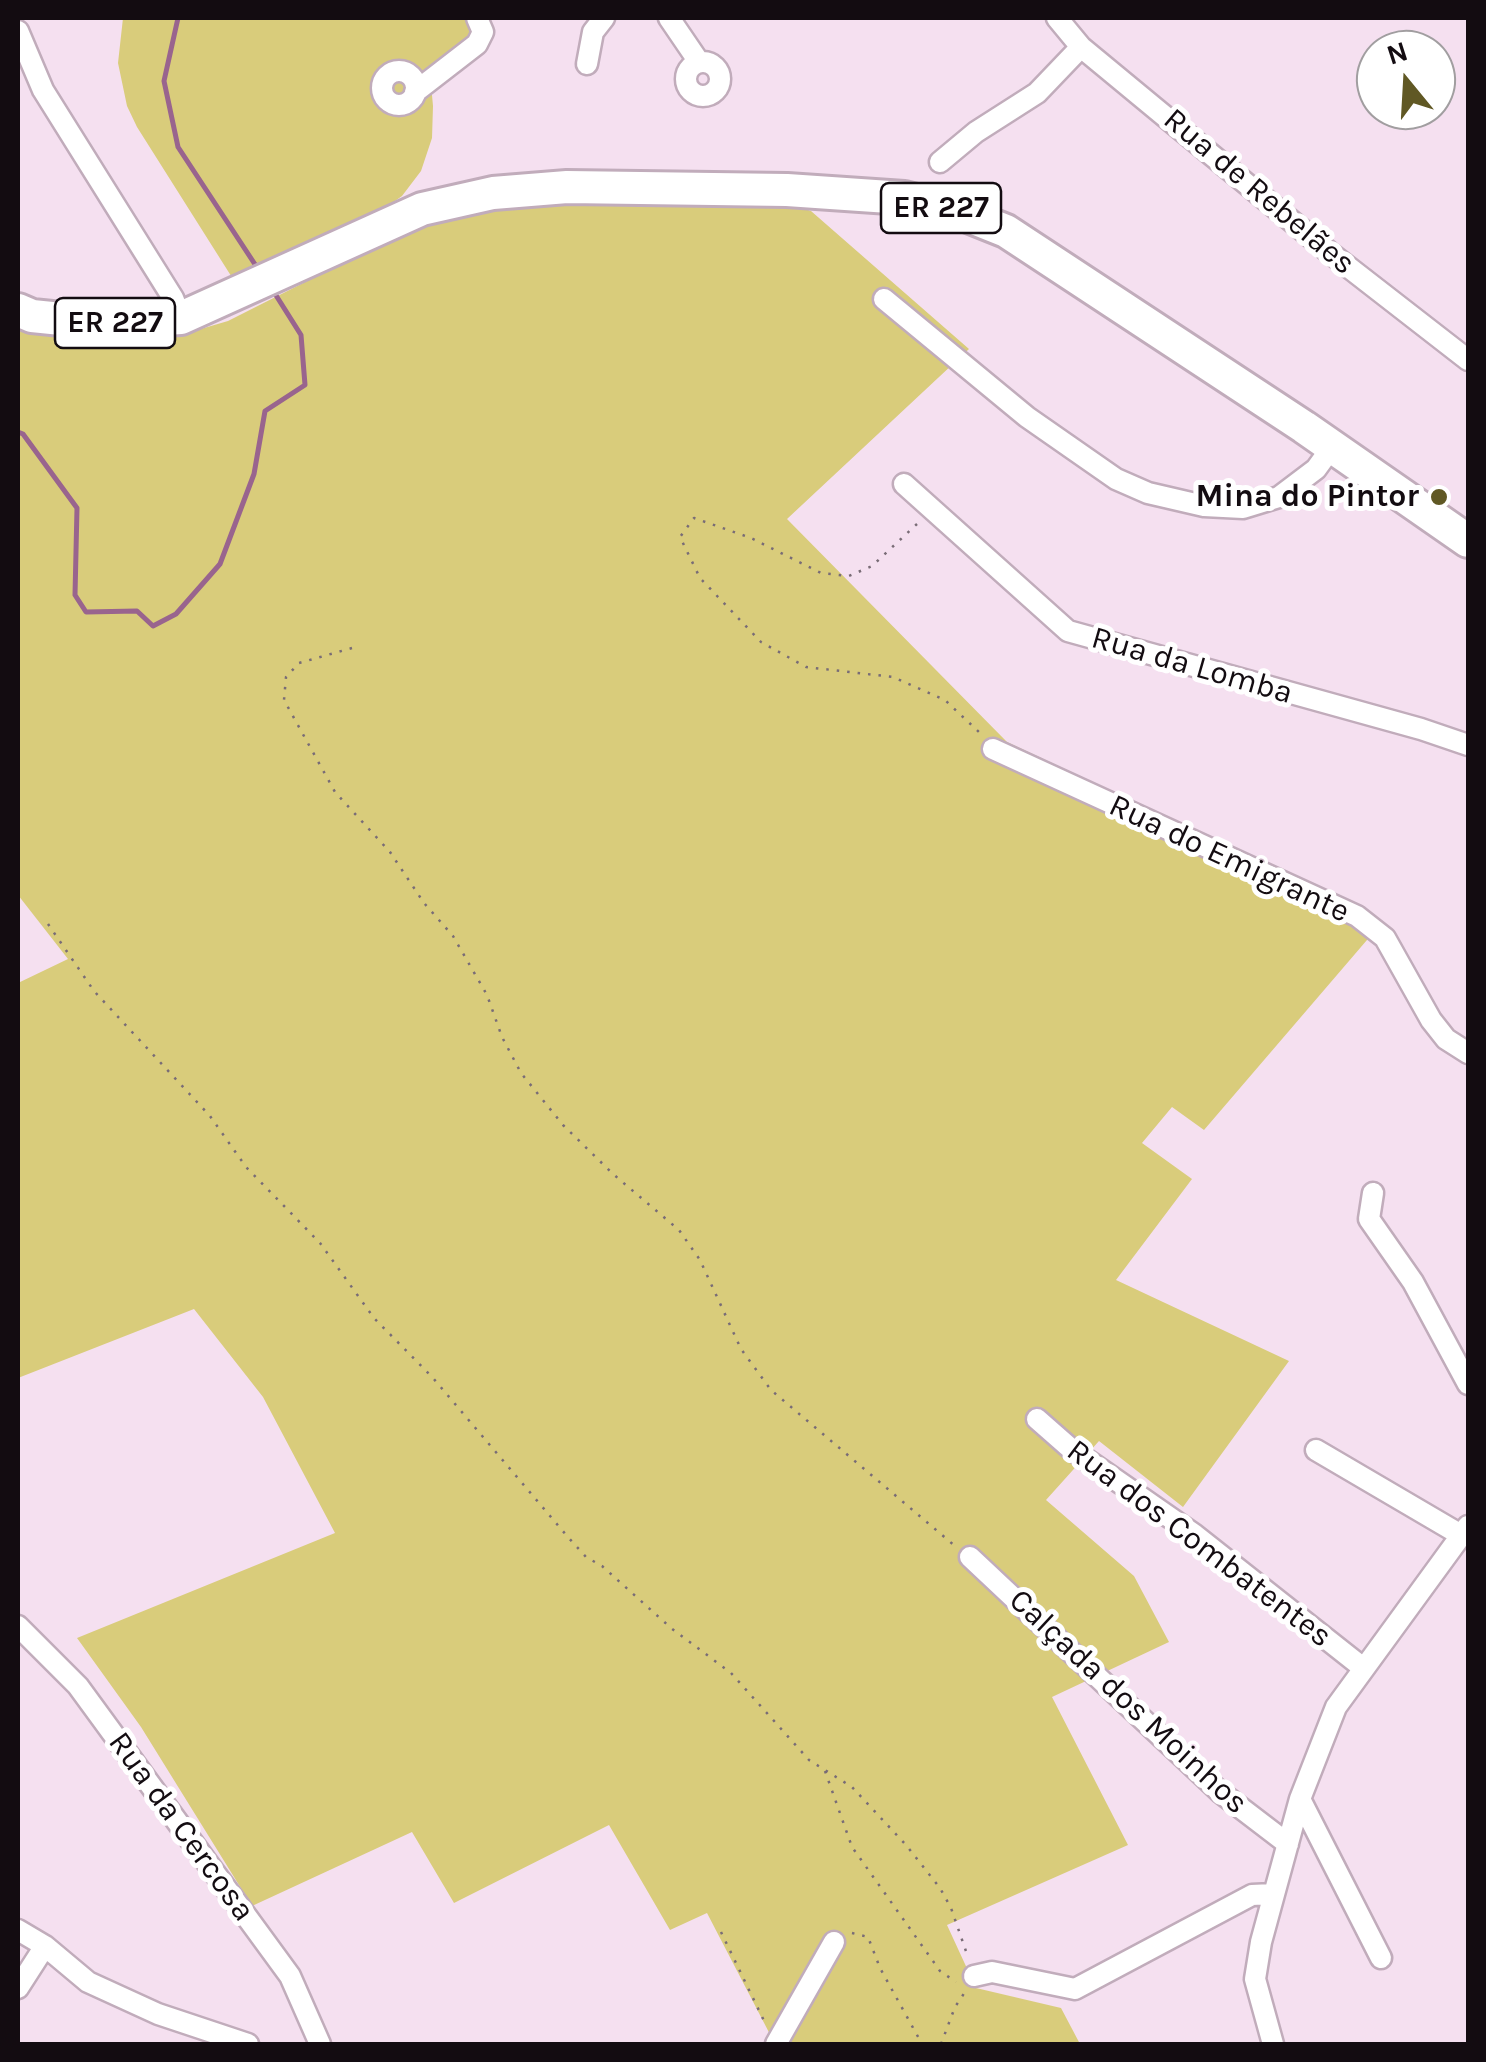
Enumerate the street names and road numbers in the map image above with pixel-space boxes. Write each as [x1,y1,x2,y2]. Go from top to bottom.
street label: Rua de Rebelães [1155,101,1363,283]
road number: ER 227 [881,183,1001,233]
road number: ER 227 [55,298,175,348]
street label: Rua da Lomba [1087,619,1297,713]
street label: Rua do Emigrante [1103,787,1355,931]
street label: Rua dos Combatentes [1059,1432,1339,1656]
street label: Calçada dos Moinhos [1001,1581,1255,1823]
street label: Rua da Cercosa [100,1725,262,1929]

